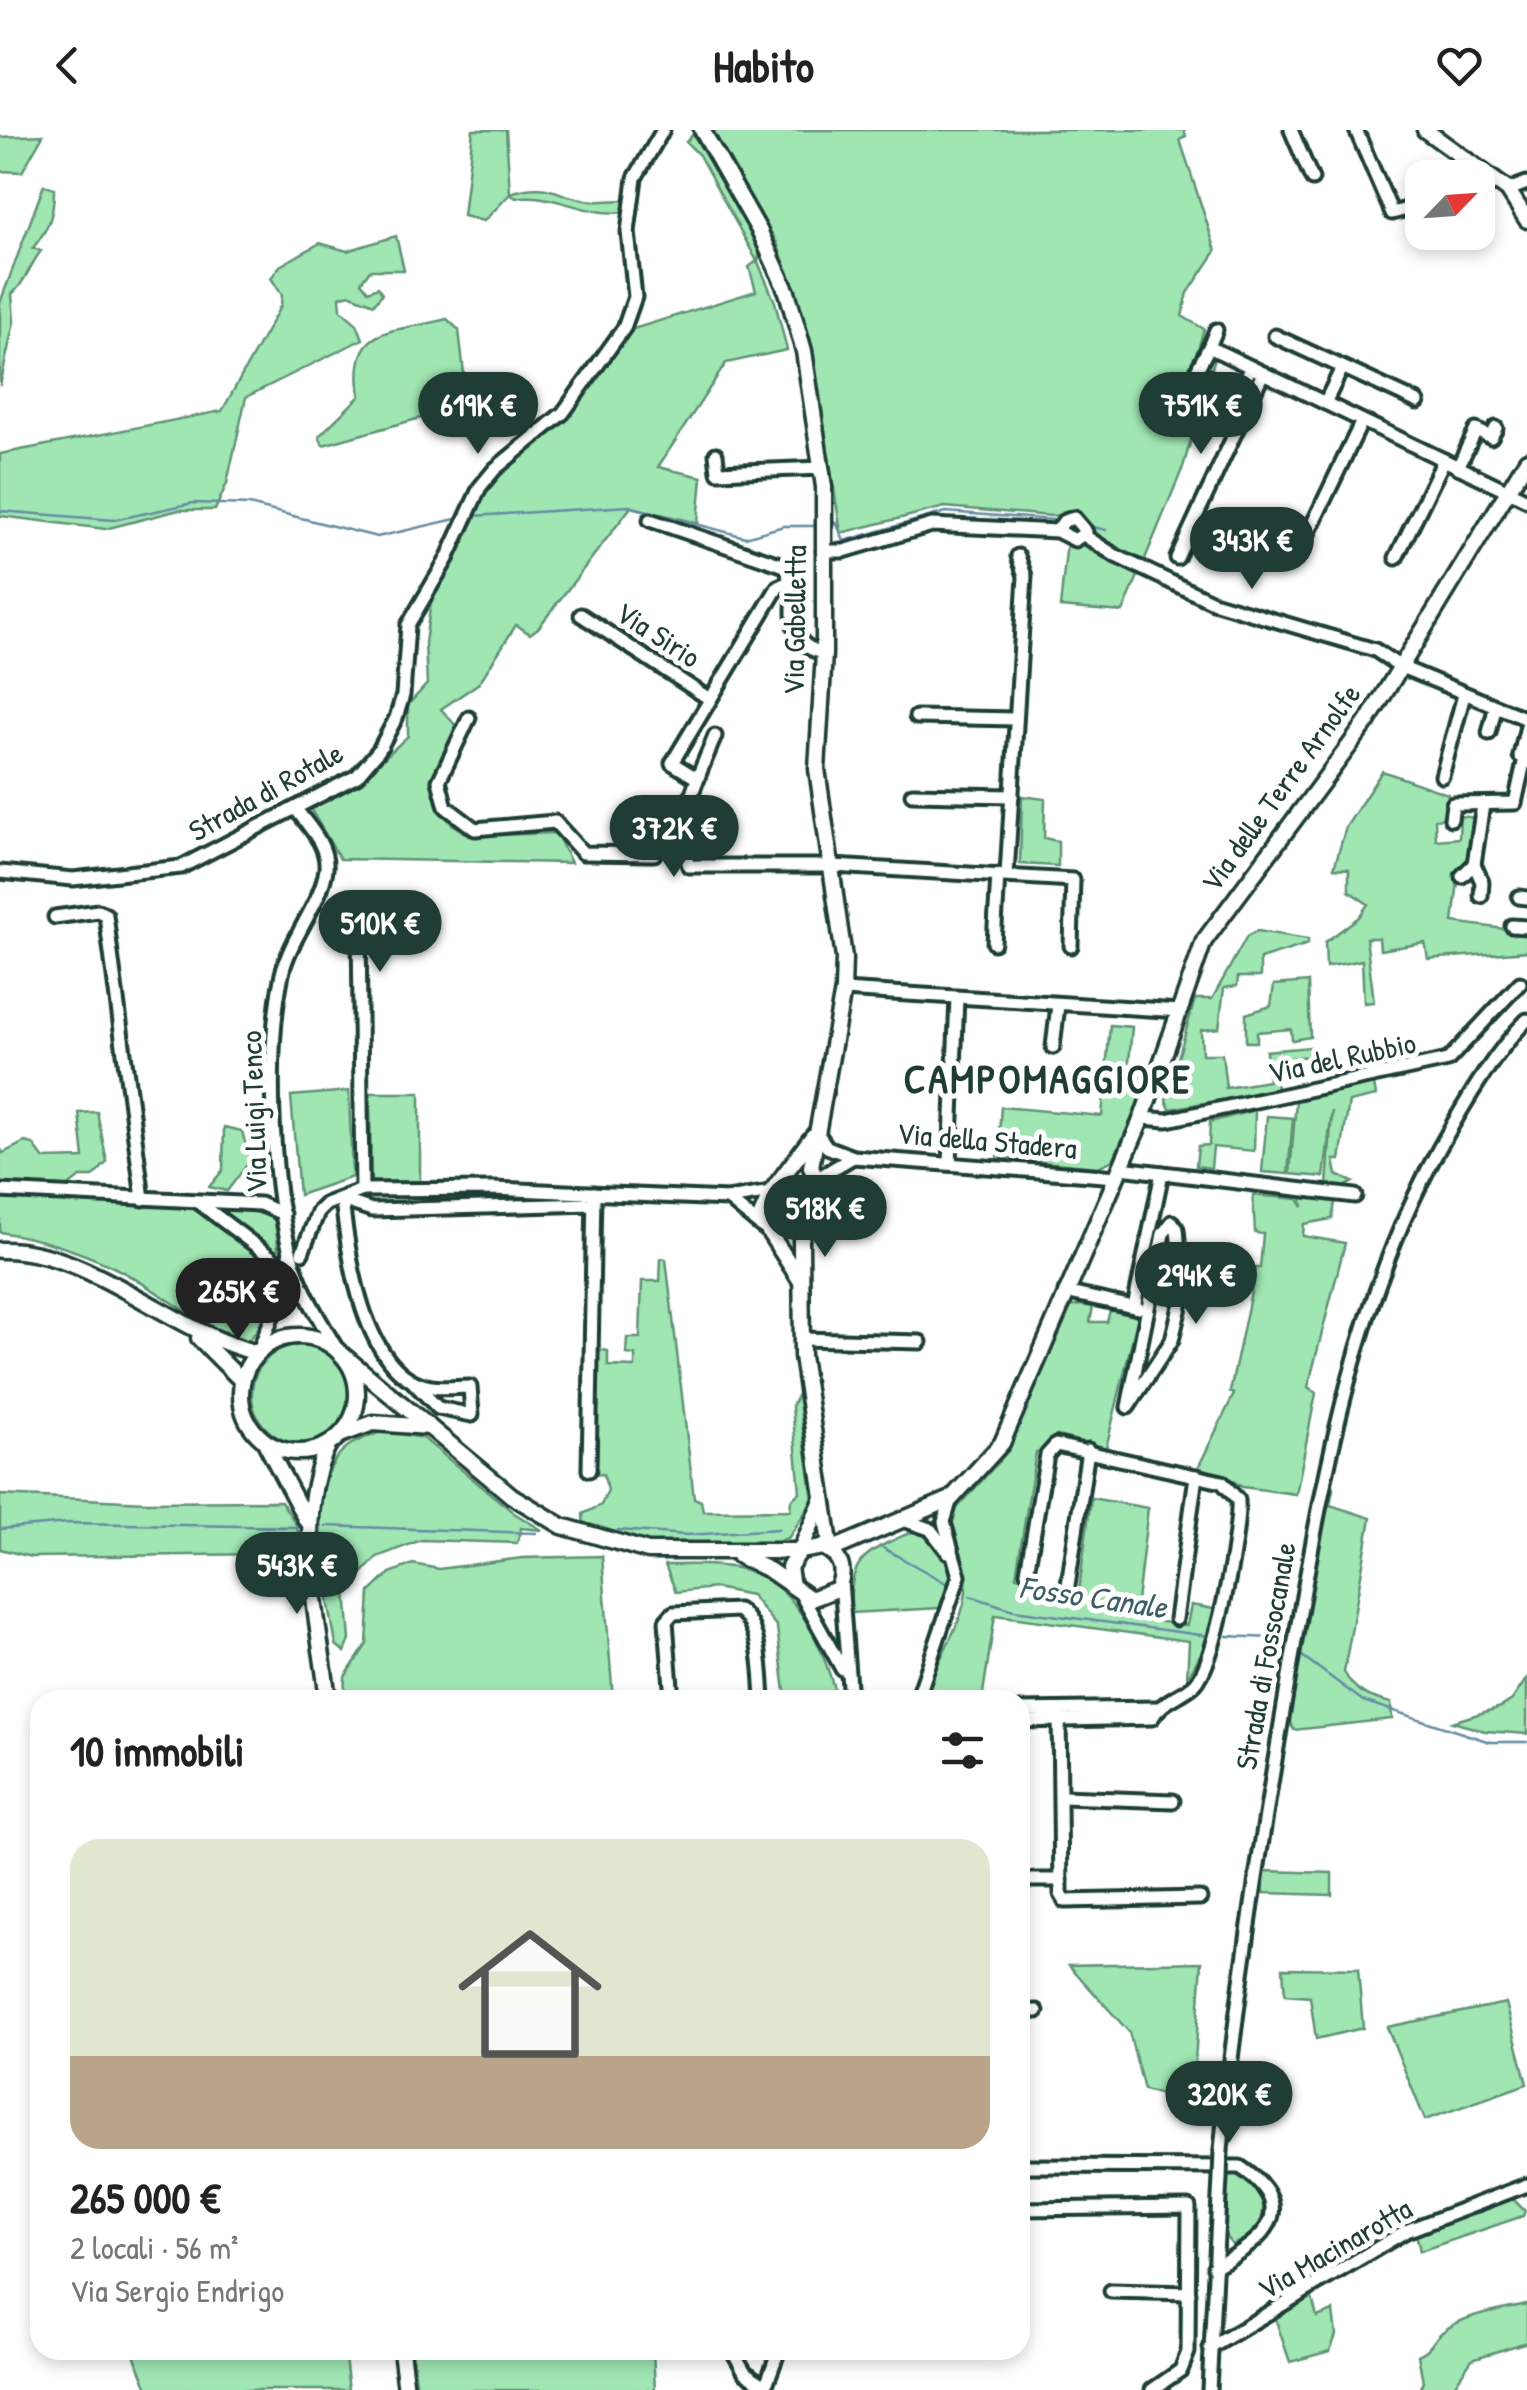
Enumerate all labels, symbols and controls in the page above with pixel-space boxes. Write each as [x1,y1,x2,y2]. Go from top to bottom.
text: Habito [713,35,814,96]
icon: back [40,38,95,93]
icon: heart [1432,38,1487,93]
north arrow [1405,160,1495,250]
map controls [1405,160,1495,250]
pin: 619K € [397,372,559,457]
pin: 751K € [1120,372,1282,457]
text: 619K € [440,383,516,426]
text: 751K € [1161,383,1241,426]
pin: 343K € [1171,507,1333,592]
text: 343K € [1212,518,1292,561]
street label: Via Gabelletta [773,544,815,695]
street label: Via Sirio [609,592,708,676]
street label: Via delle Terre Arnolfe [1191,675,1369,900]
street label: Strada di Rotale [181,732,350,850]
pin: 372K € [593,795,755,880]
text: 372K € [632,806,716,849]
pin: 510K € [299,890,461,975]
text: 510K € [341,901,419,944]
street label: Via del Rubbio [1264,1022,1419,1092]
street label: Via Luigi Tenco [230,1030,276,1194]
district label: CAMPOMAGGIORE [904,1051,1192,1105]
street label: Via della Stadera [896,1112,1079,1168]
pin: 518K € [744,1175,906,1260]
text: 518K € [786,1186,864,1229]
pin: 294K € [1115,1242,1277,1327]
text: 294K € [1157,1253,1235,1296]
pin: 265K € [157,1258,319,1343]
text: 265K € [198,1269,278,1312]
pin: 543K € [216,1532,378,1617]
street label: Strada di Fossocanale [1225,1539,1305,1773]
text: 543K € [257,1543,337,1586]
water label: Fosso Canale [1017,1565,1171,1628]
text: 10 immobili [70,1722,244,1779]
icon: filters [935,1723,990,1778]
icon: home [440,1904,620,2084]
pin: 320K € [1148,2061,1310,2146]
text: 320K € [1187,2072,1271,2115]
text: 265 000 € [70,2169,220,2226]
street label: Via Macinarotta [1250,2188,1419,2308]
text: 2 locali · 56 m² [70,2226,238,2269]
text: Via Sergio Endrigo [70,2269,284,2312]

